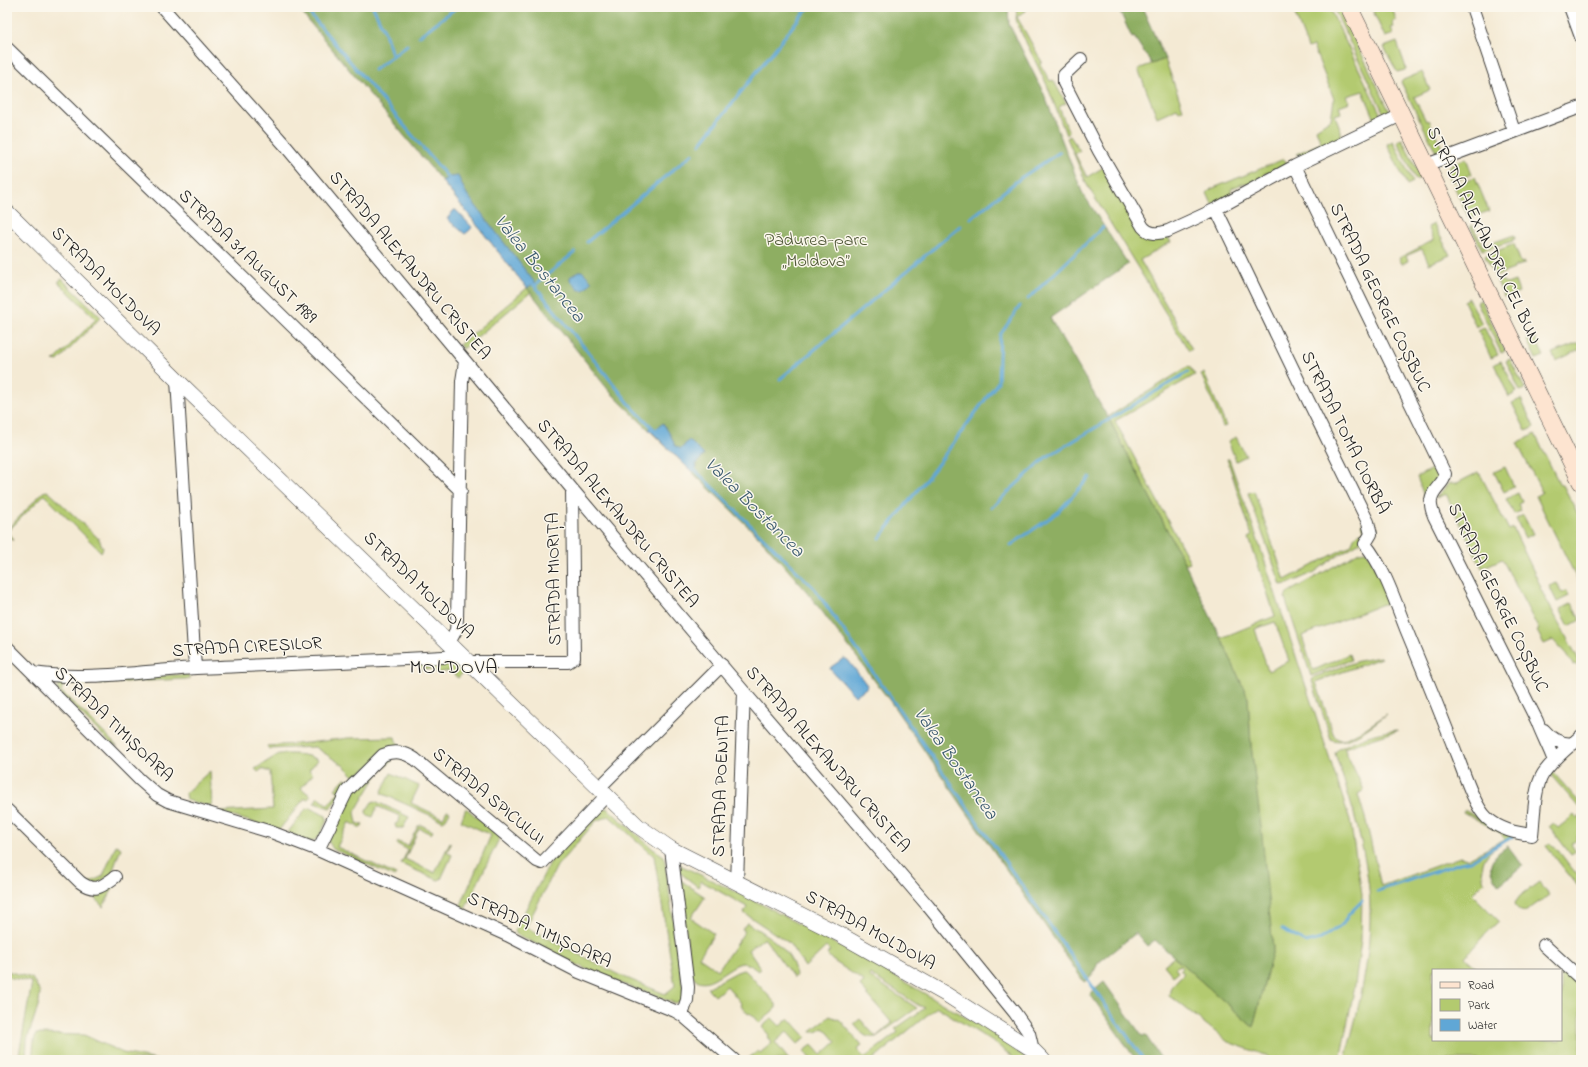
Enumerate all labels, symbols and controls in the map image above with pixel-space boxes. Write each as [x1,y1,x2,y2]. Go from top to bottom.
street label: STRADA ALEXANDRU CEL BUN [1419,123,1547,349]
street label: STRADA ALEXANDRU CRISTEA [322,166,496,366]
street label: STRADA 31 AUGUST 1989 [172,184,323,331]
street label: STRADA GEORGE COȘBUC [1322,199,1436,397]
water label: Valea Bostancea [487,209,591,329]
street label: STRADA MOLDOVA [44,221,166,343]
park label: Pădurea-parc „Moldova” [765,228,867,275]
street label: STRADA TOMA CIORBĂ [1293,347,1395,519]
street label: STRADA ALEXANDRU CRISTEA [530,414,704,614]
water label: Valea Bostancea [698,452,811,565]
street label: STRADA GEORGE COȘBUC [1440,499,1554,697]
street label: STRADA MIORIȚA [541,512,569,646]
street label: STRADA MOLDOVA [357,526,479,646]
street label: STRADA CIREȘILOR [172,631,323,665]
district label: MOLDOVA [409,654,499,683]
street label: STRADA TIMIȘOARA [48,661,178,789]
street label: STRADA ALEXANDRU CRISTEA [739,661,915,859]
water label: Valea Bostancea [906,702,1004,826]
street label: STRADA POENIȚA [707,715,737,857]
street label: STRADA SPICULUI [426,742,550,852]
street label: STRADA MOLDOVA [800,884,940,978]
street label: STRADA TIMIȘOARA [462,886,616,976]
legend [1432,969,1562,1041]
text: Road [1468,977,1494,995]
text: Park [1468,997,1490,1015]
text: Water [1468,1017,1497,1035]

